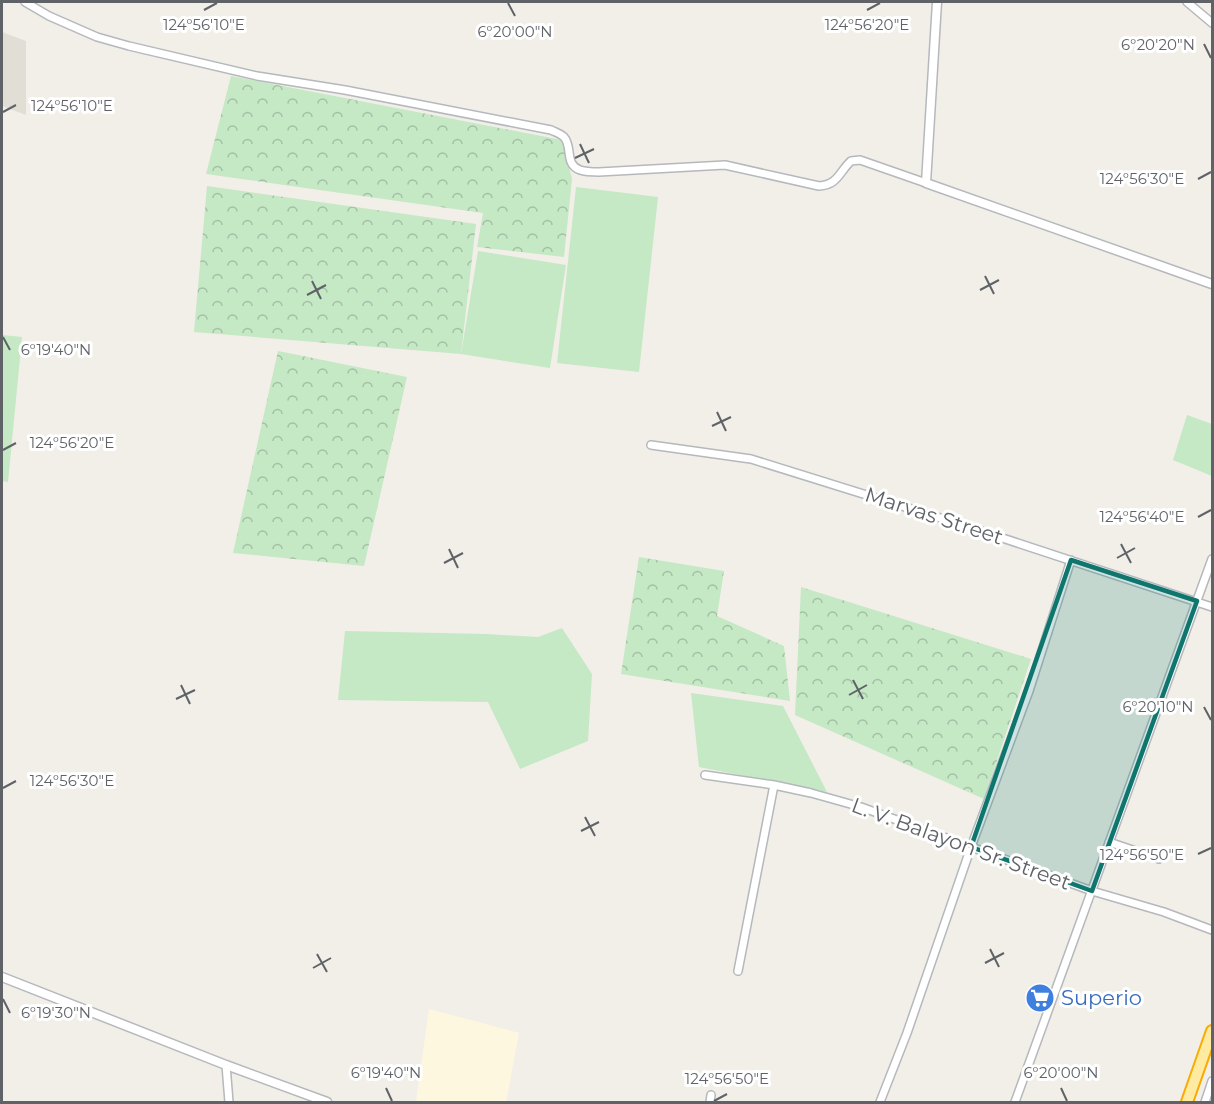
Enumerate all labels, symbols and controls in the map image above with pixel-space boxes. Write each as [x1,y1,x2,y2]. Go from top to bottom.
text: 124°56'10"E [163,15,245,34]
text: 124°56'20"E [825,15,909,34]
text: 6°20'00"N [477,22,553,41]
text: 6°20'20"N [1121,35,1195,54]
text: 124°56'10"E [31,96,113,115]
text: 124°56'30"E [1100,169,1184,188]
text: 6°19'40"N [21,340,91,359]
text: 124°56'20"E [30,433,114,452]
street label: Marvas Street [862,481,1006,550]
text: 124°56'40"E [1100,507,1185,526]
text: 6°20'10"N [1122,697,1194,716]
text: 124°56'30"E [30,771,114,790]
street label: L. V. Balayon Sr. Street [848,792,1074,895]
text: 124°56'50"E [1100,845,1184,864]
supermarket icon: Superio [1024,982,1056,1014]
place label: Superio [1061,985,1142,1010]
text: 6°19'30"N [21,1003,91,1022]
text: 6°19'40"N [351,1063,421,1082]
text: 6°20'00"N [1023,1063,1099,1082]
text: 124°56'50"E [685,1069,769,1088]

